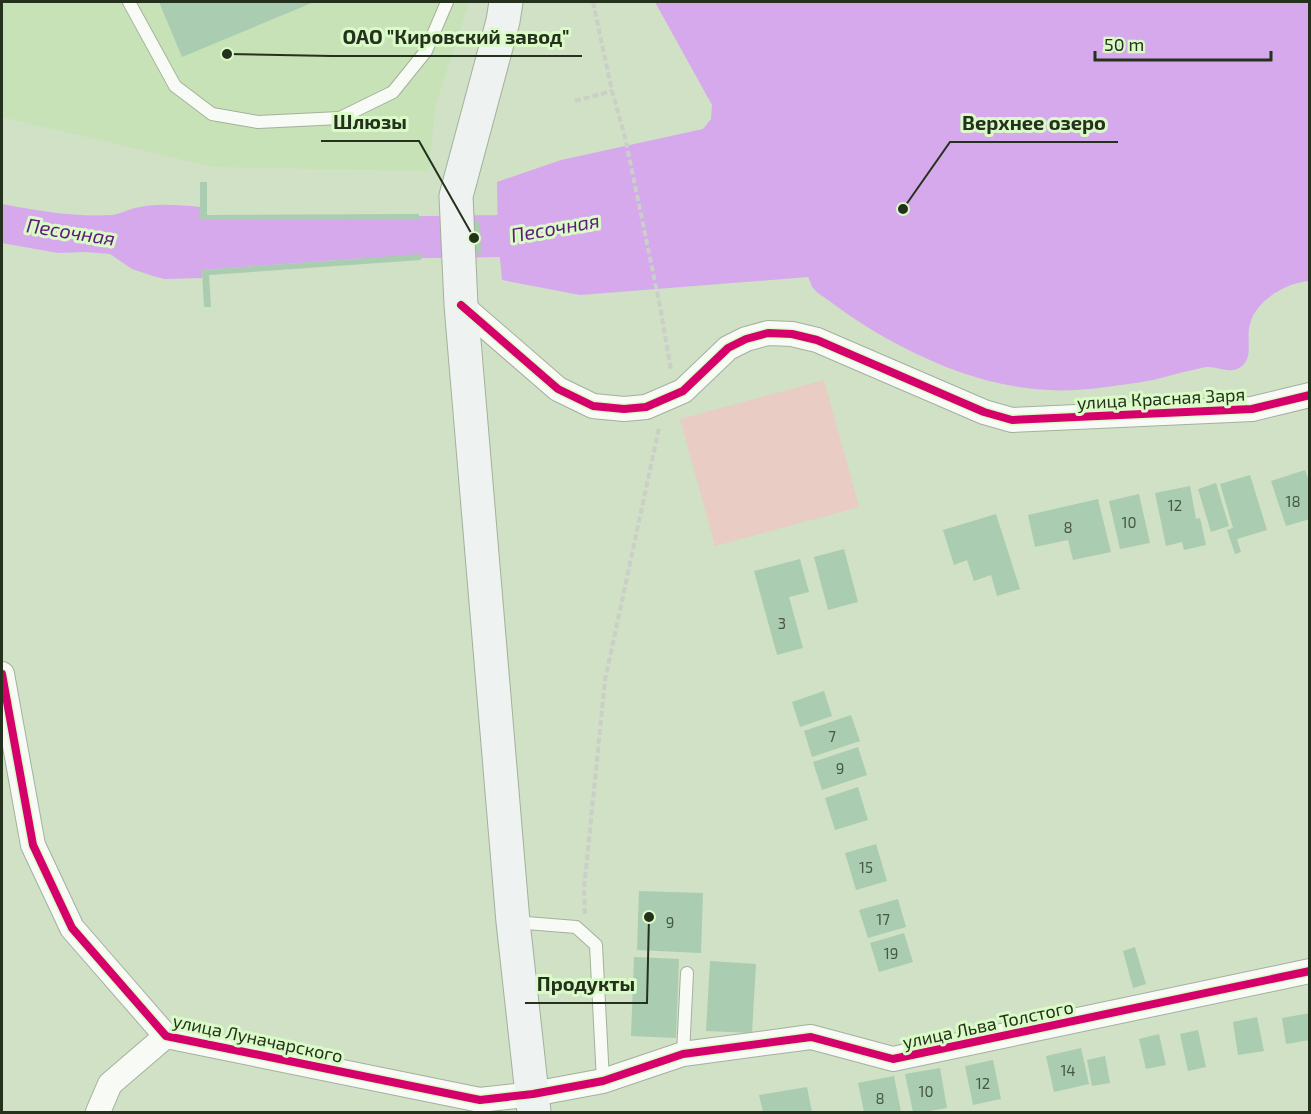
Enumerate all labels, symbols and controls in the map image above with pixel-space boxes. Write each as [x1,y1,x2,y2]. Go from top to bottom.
callout: ОАО "Кировский завод" [331,18,582,56]
text: ОАО "Кировский завод" [342,24,570,48]
scale bar [1095,24,1270,62]
text: 50 m [1104,33,1144,55]
callout: Шлюзы [321,103,419,141]
callout: Верхнее озеро [950,104,1118,142]
text: Шлюзы [333,109,407,133]
text: Верхнее озеро [962,110,1106,134]
water label: Песочная [509,207,601,247]
water label: Песочная [25,212,117,250]
street label: улица Красная Заря [1076,383,1246,413]
house number: 18 [1285,492,1301,510]
house number: 12 [1168,496,1182,514]
house number: 10 [1121,513,1137,531]
house number: 8 [1063,518,1073,536]
house number: 3 [778,614,786,632]
house number: 7 [828,727,836,745]
house number: 9 [836,759,844,777]
house number: 15 [859,858,873,876]
house number: 17 [876,910,890,928]
house number: 9 [666,913,674,931]
house number: 19 [884,944,898,962]
callout: Продукты [525,965,647,1003]
text: Продукты [537,971,635,995]
street label: улица Льва Толстого [901,995,1075,1053]
street label: улица Луначарского [171,1009,345,1067]
house number: 14 [1060,1061,1076,1079]
house number: 12 [976,1074,990,1092]
house number: 10 [918,1082,934,1100]
house number: 8 [875,1089,885,1107]

